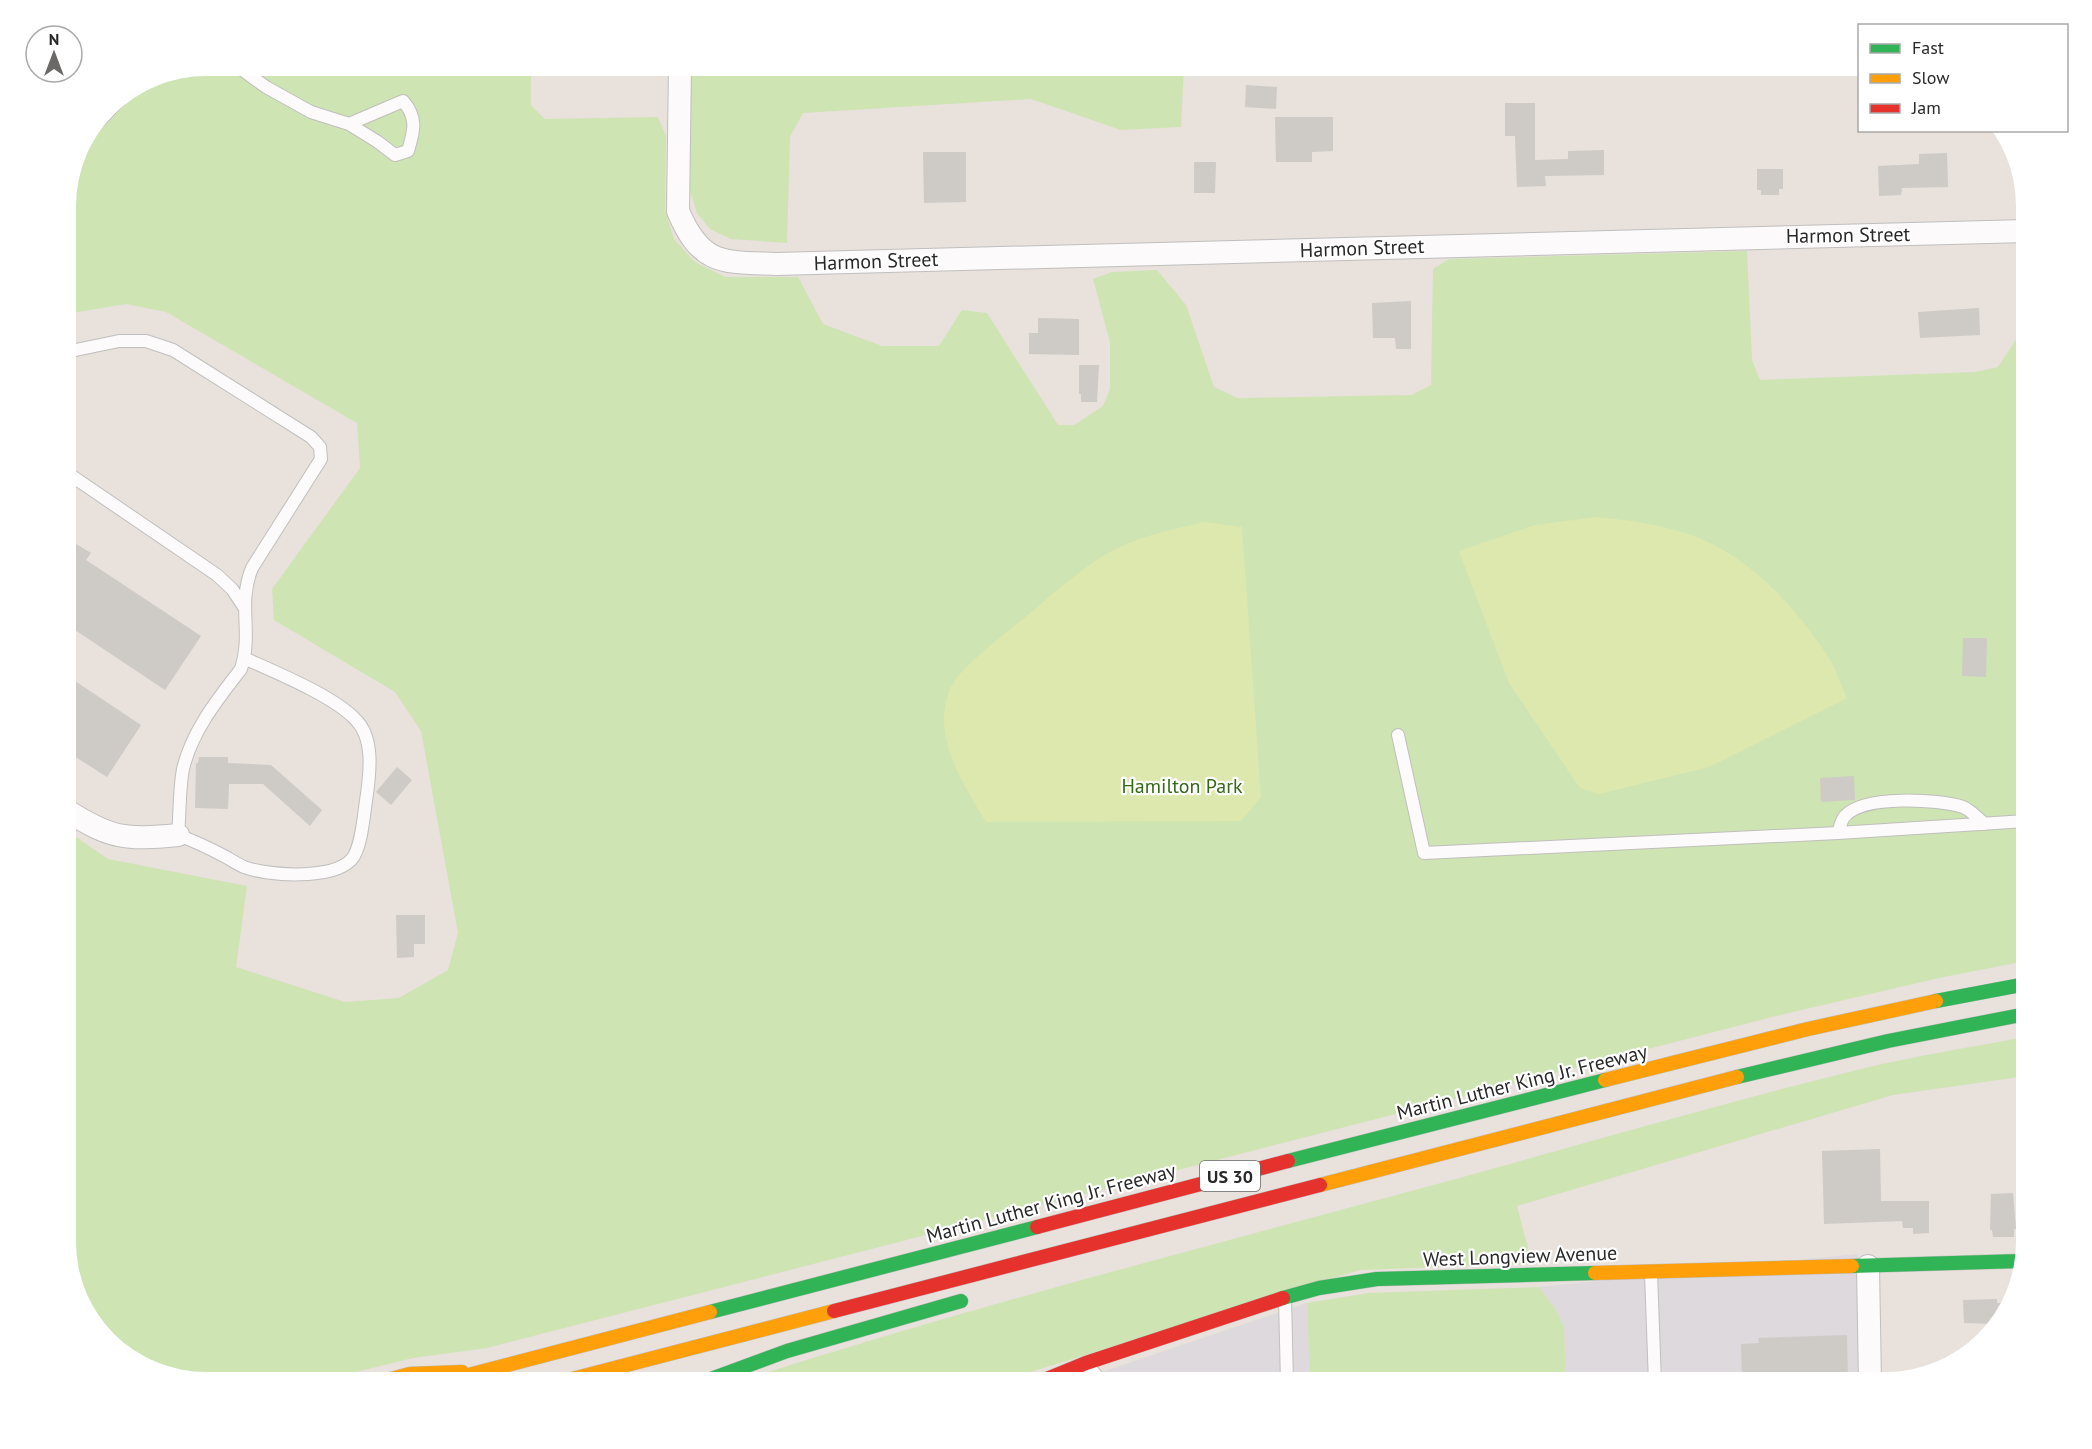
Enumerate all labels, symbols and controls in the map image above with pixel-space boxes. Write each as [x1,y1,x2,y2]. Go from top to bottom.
north arrow [24,24,84,84]
legend [1858,24,2068,132]
text: N [49,29,59,49]
text: Fast [1912,36,1944,59]
text: Slow [1912,66,1950,89]
text: Jam [1911,96,1941,119]
street label: Harmon Street [1786,221,1911,249]
street label: Harmon Street [1299,233,1425,263]
street label: Harmon Street [813,246,939,276]
park label: Hamilton Park [1121,773,1243,799]
street label: Martin Luther King Jr. Freeway [1394,1038,1651,1126]
street label: Martin Luther King Jr. Freeway [923,1157,1179,1249]
road number: US 30 [1200,1161,1260,1191]
street label: West Longview Avenue [1422,1240,1618,1272]

